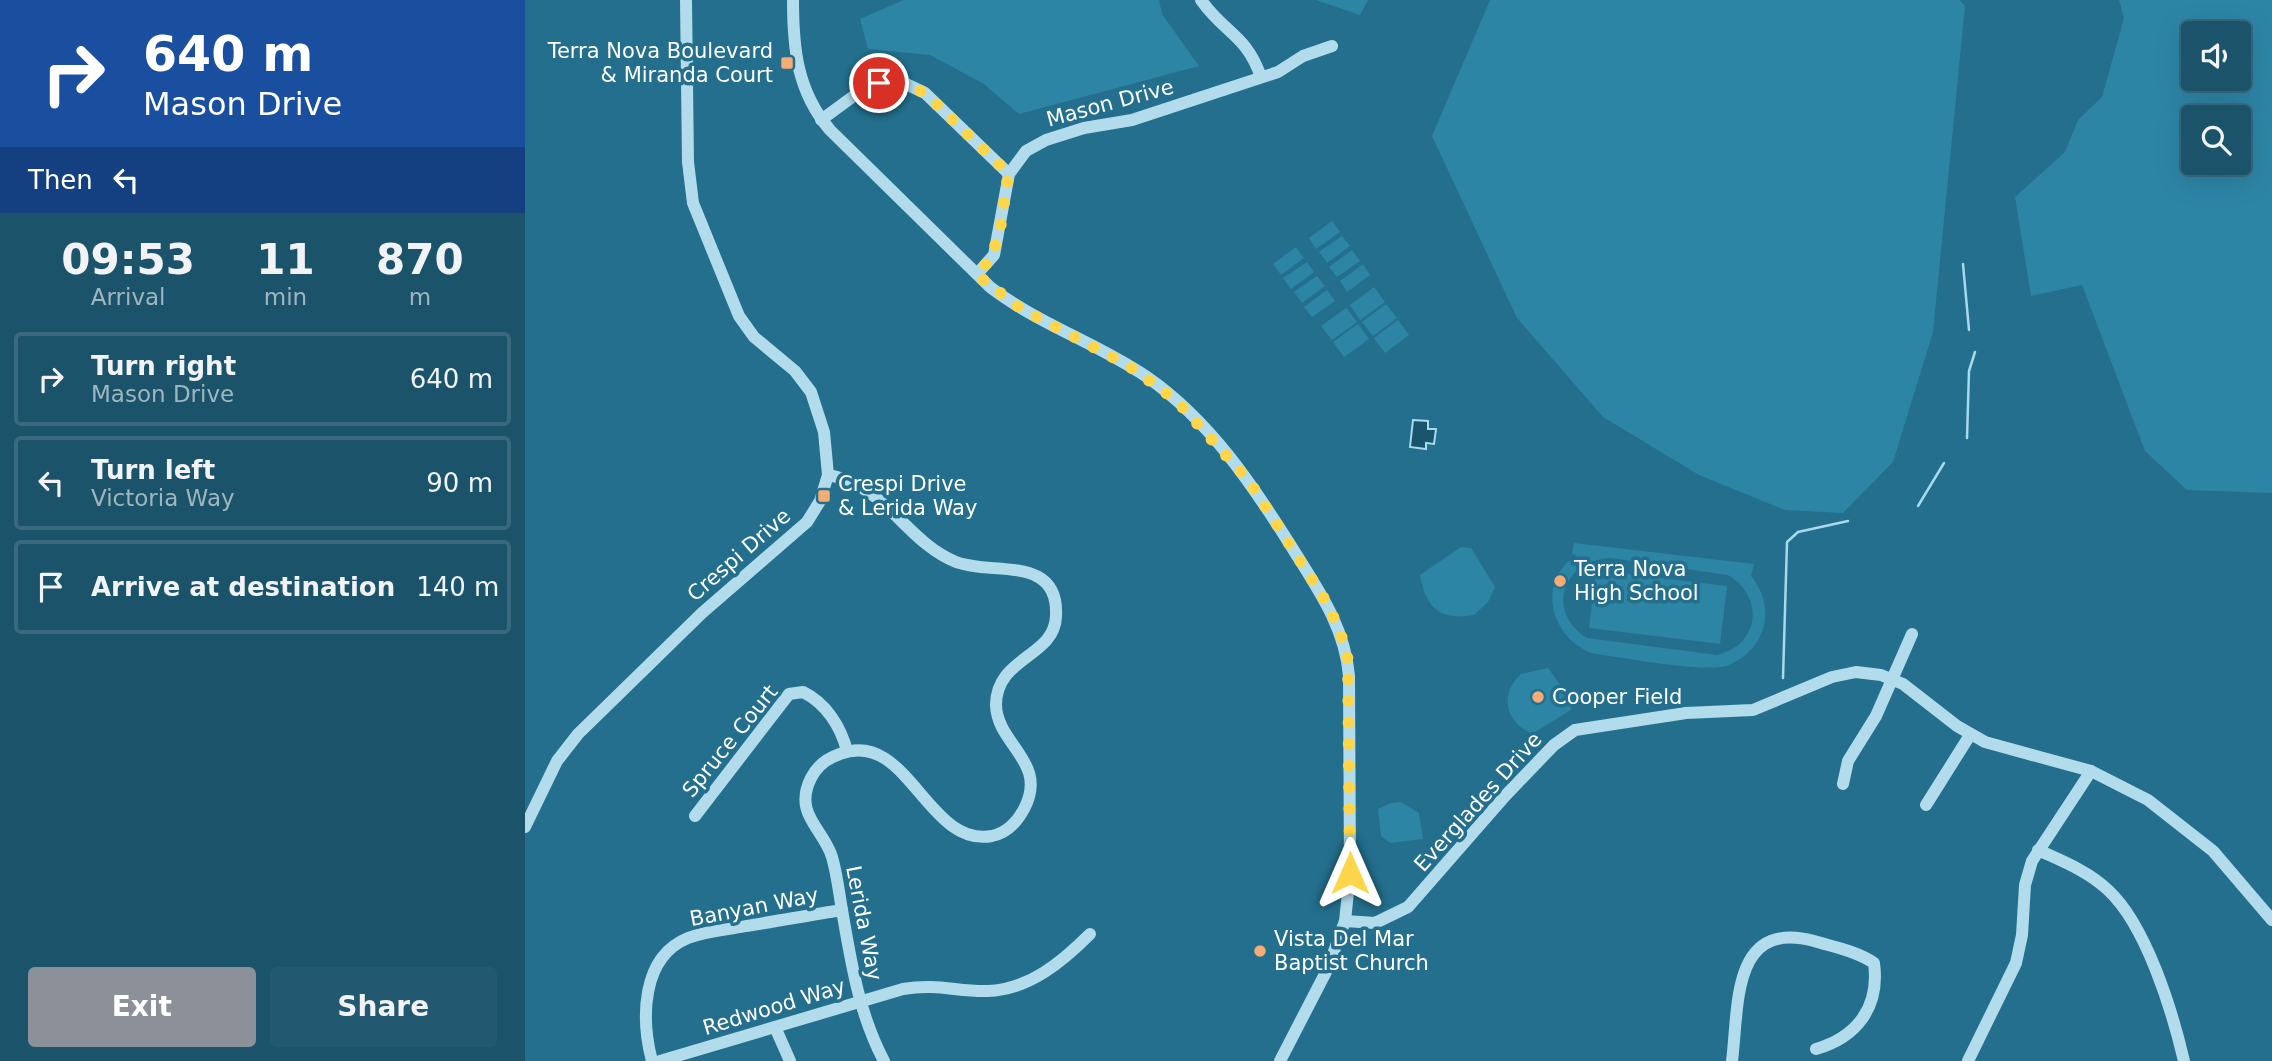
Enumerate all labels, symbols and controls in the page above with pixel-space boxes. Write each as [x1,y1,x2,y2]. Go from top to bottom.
map controls [2181,21,2251,175]
button: sound [2181,21,2251,91]
text: 640 m [143,26,313,83]
icon: right [28,28,119,119]
place label: Terra Nova Boulevard & Miranda Court [547,39,773,87]
pin [849,53,909,113]
marker: Terra Nova Boulevard & Miranda Court [779,55,795,71]
icon: arrive [860,64,898,102]
street label: Mason Drive [1044,74,1176,132]
text: Mason Drive [143,85,342,123]
button: search [2181,105,2251,175]
icon: left [107,161,145,199]
text: Then [28,165,93,195]
text: 09:53 [61,235,195,284]
text: 11 [256,235,315,284]
text: 870 [376,235,464,284]
text: Arrival [91,284,166,310]
text: min [264,284,307,310]
text: m [409,284,431,310]
text: Turn right [91,351,236,381]
icon: right [32,360,70,398]
text: 640 m [410,364,493,394]
text: Mason Drive [91,381,234,407]
text: Turn left [91,455,215,485]
icon: left [32,464,70,502]
text: 90 m [426,468,493,498]
place label: Crespi Drive & Lerida Way [838,472,977,520]
text: Victoria Way [91,485,235,511]
marker: Crespi Drive & Lerida Way [816,488,832,504]
street label: Crespi Drive [683,504,795,606]
place label: Terra Nova High School [1573,557,1699,605]
icon: arrive [32,568,70,606]
text: Arrive at destination [91,572,395,602]
text: 140 m [416,572,499,602]
marker: Terra Nova High School [1552,573,1568,589]
street label: Spruce Court [677,680,783,802]
place label: Cooper Field [1552,685,1682,709]
marker: Cooper Field [1530,689,1546,705]
street label: Everglades Drive [1409,728,1547,876]
position arrow [1313,836,1387,910]
street label: Lerida Way [841,864,887,982]
street label: Banyan Way [688,883,820,931]
place label: Vista Del Mar Baptist Church [1274,927,1429,975]
marker: Vista Del Mar Baptist Church [1252,943,1268,959]
button: Exit [28,967,256,1047]
button: Share [270,967,497,1047]
street label: Redwood Way [700,974,848,1040]

